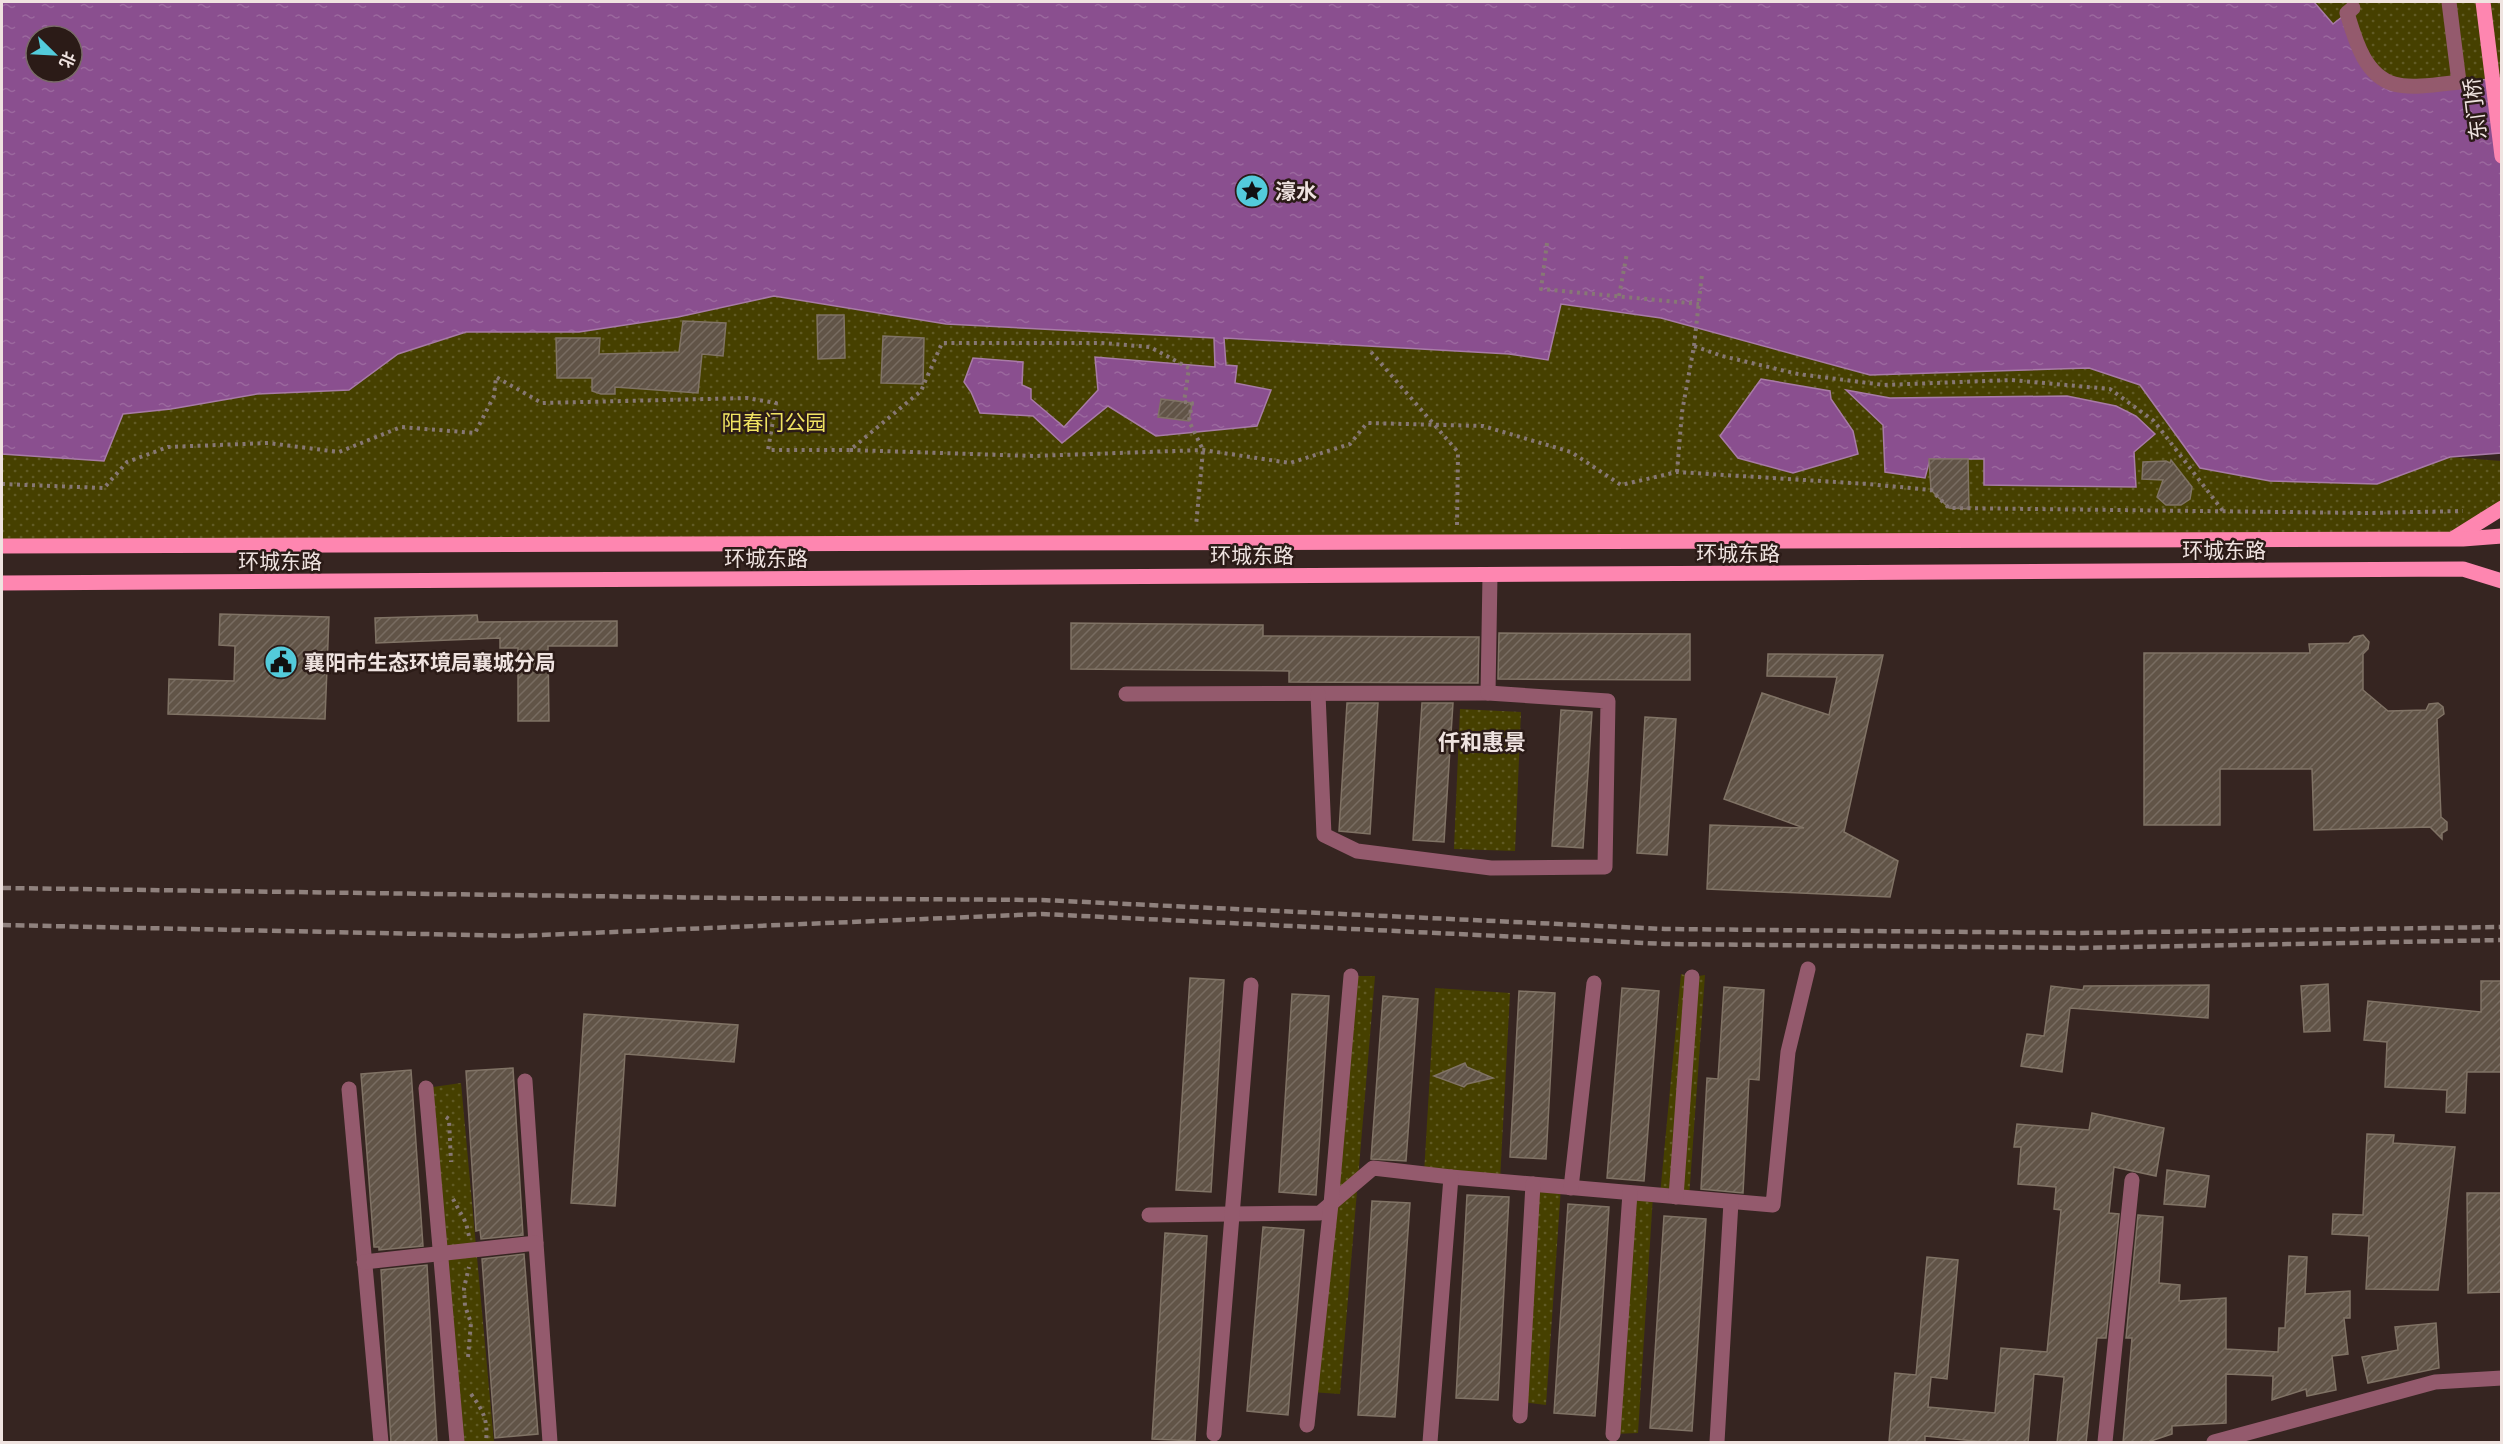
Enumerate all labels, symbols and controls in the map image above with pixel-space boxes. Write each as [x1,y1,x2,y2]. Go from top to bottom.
north arrow [24,24,84,84]
text: 北 [55,49,80,71]
street label: 东门桥 [2459,76,2491,142]
place icon: 濠水 [1234,173,1270,209]
place label: 濠水 [1275,179,1317,204]
park label: 阳春门公园 [722,410,827,435]
street label: 环城东路 [2182,538,2266,563]
street label: 环城东路 [1696,541,1780,566]
street label: 环城东路 [1210,543,1294,568]
street label: 环城东路 [724,546,808,571]
street label: 环城东路 [238,549,322,574]
public building icon: 襄阳市生态环境局襄城分局 [263,644,299,680]
place label: 襄阳市生态环境局襄城分局 [304,650,556,675]
district label: 仟和惠景 [1438,729,1526,755]

